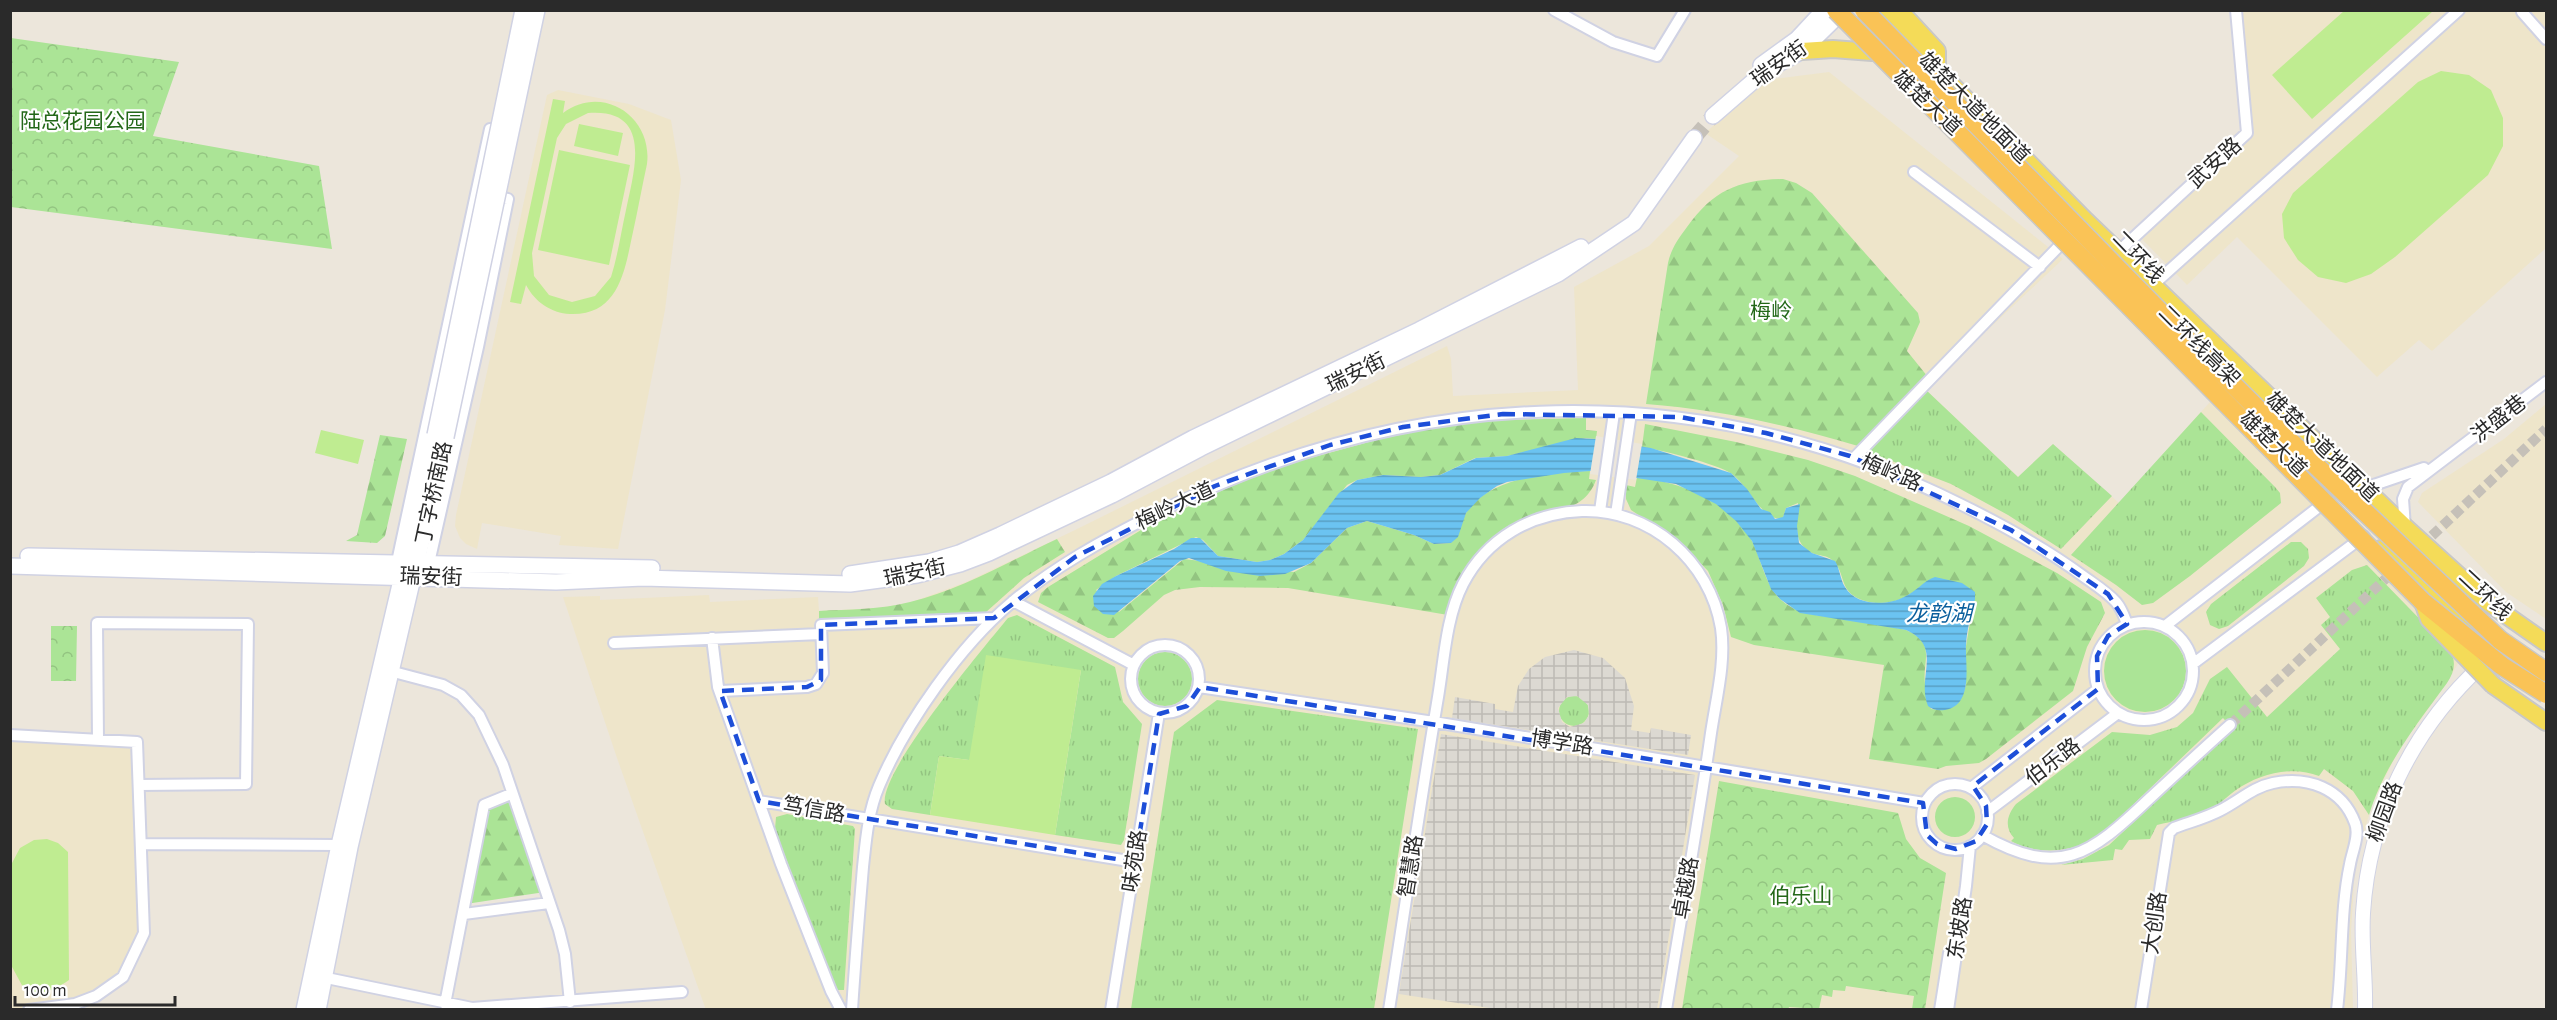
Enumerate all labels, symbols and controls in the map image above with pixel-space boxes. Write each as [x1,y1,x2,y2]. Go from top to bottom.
street label: 瑞安街 [1747,37,1811,91]
street label: 雄楚大道地面道 [1915,48,2034,167]
street label: 雄楚大道 [1889,66,1966,139]
park label: 陆总花园公园 [20,110,146,132]
street label: 武安路 [2184,133,2245,192]
street label: 二环线 [2109,226,2168,287]
park label: 梅岭 [1750,300,1792,322]
street label: 二环线高架 [2154,301,2244,391]
street label: 瑞安街 [1323,349,1389,396]
street label: 雄楚大道地面道 [2262,388,2383,506]
street label: 洪盛巷 [2467,391,2530,447]
street label: 雄楚大道 [2235,407,2311,481]
street label: 丁字桥南路 [412,439,455,547]
street label: 梅岭路 [1858,450,1924,495]
street label: 梅岭大道 [1132,478,1218,533]
street label: 瑞安街 [882,555,948,590]
street label: 瑞安街 [399,564,463,589]
street label: 二环线 [2455,565,2516,624]
water label: 龙韵湖 [1906,602,1975,625]
street label: 博学路 [1529,727,1595,758]
street label: 伯乐路 [2021,734,2084,789]
street label: 柳园路 [2363,778,2406,845]
street label: 笃信路 [781,793,847,826]
street label: 味苑路 [1119,828,1150,894]
street label: 智慧路 [1395,833,1426,899]
street label: 卓越路 [1669,855,1702,921]
park label: 伯乐山 [1770,885,1833,907]
street label: 大创路 [2139,890,2170,956]
street label: 东坡路 [1944,895,1975,961]
scale bar [15,969,176,1007]
text: 100 m [24,982,67,1000]

